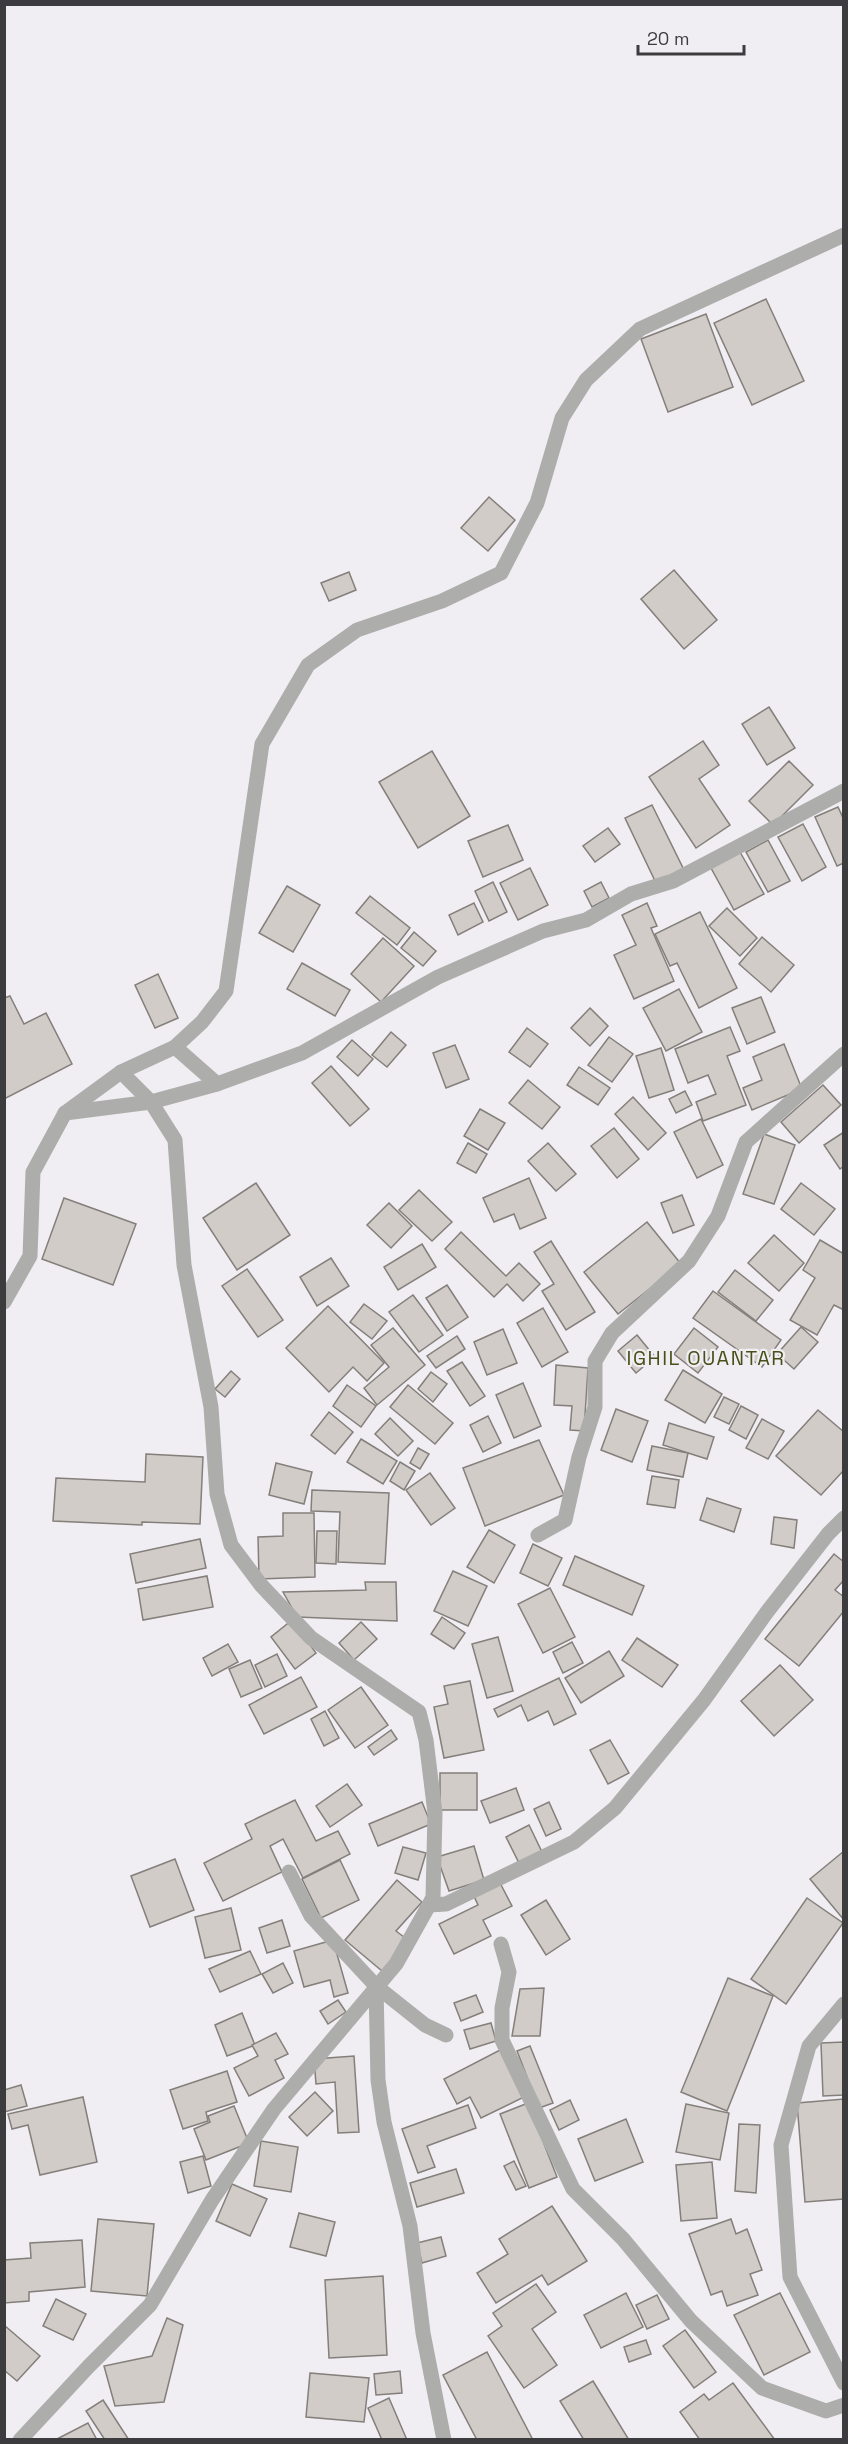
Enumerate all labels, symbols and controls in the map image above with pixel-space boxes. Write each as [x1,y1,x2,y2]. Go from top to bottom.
scale bar [638,18,744,56]
text: 20 m [647,27,690,50]
district label: IGHIL OUANTAR [627,1345,785,1371]

